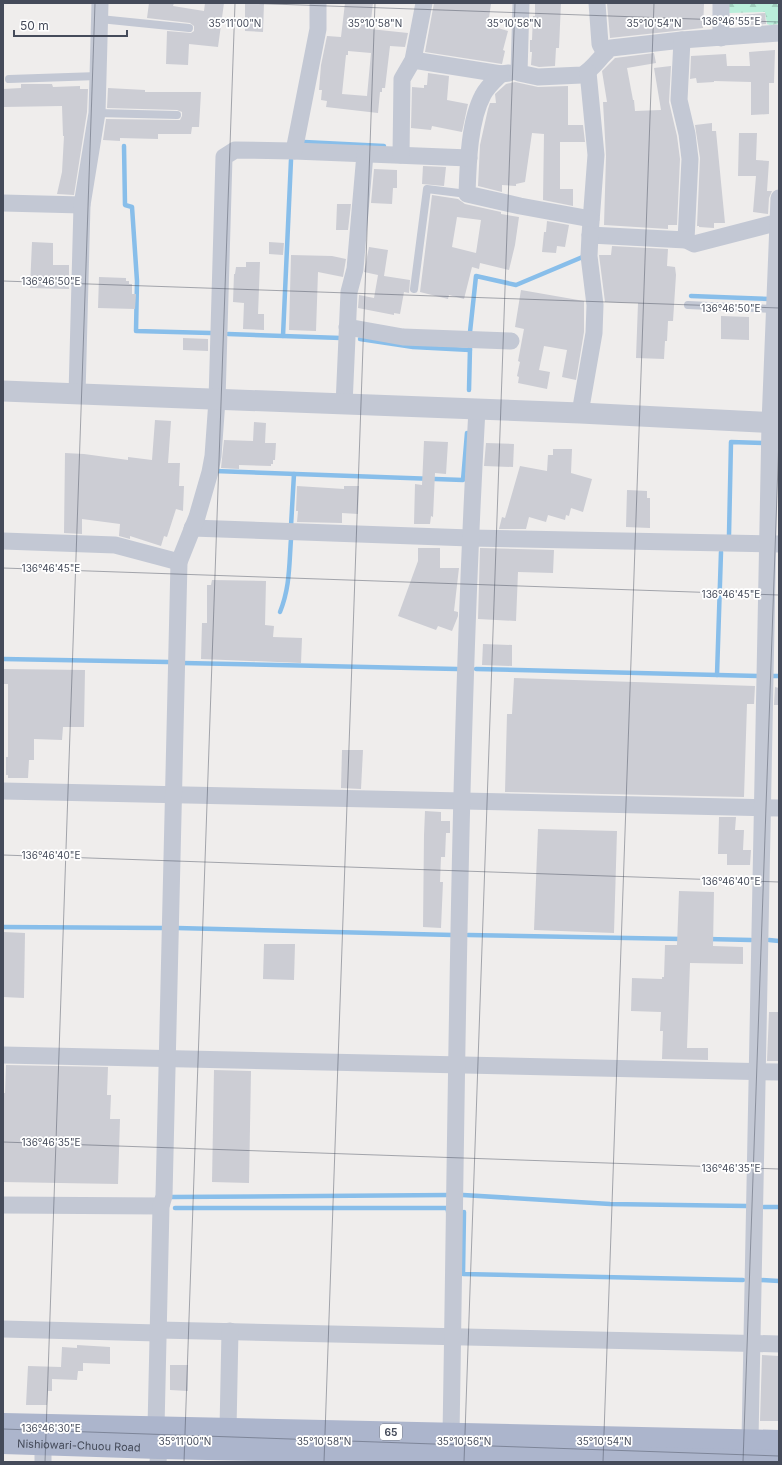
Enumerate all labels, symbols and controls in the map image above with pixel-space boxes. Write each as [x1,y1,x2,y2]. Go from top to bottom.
scale bar [14,12,127,38]
text: 136°46'55"E [701,15,761,27]
text: 35°11'00"N [209,17,261,29]
text: 35°10'58"N [348,17,402,29]
text: 35°10'56"N [487,17,541,29]
text: 35°10'54"N [627,17,681,29]
text: 50 m [20,18,49,33]
text: 136°46'50"E [21,275,81,287]
text: 136°46'50"E [701,302,761,314]
text: 136°46'45"E [22,562,80,574]
text: 136°46'45"E [702,588,760,600]
text: 136°46'40"E [21,849,81,861]
text: 136°46'40"E [701,875,761,887]
text: 136°46'35"E [21,1136,81,1148]
text: 136°46'35"E [701,1162,761,1174]
text: 136°46'30"E [21,1422,81,1434]
road number: 65 [380,1424,402,1440]
text: 35°11'00"N [159,1435,211,1447]
text: 35°10'58"N [297,1435,351,1447]
text: 35°10'56"N [437,1435,491,1447]
text: 35°10'54"N [577,1435,631,1447]
street label: Nishiowari-Chuou Road [17,1436,141,1454]

